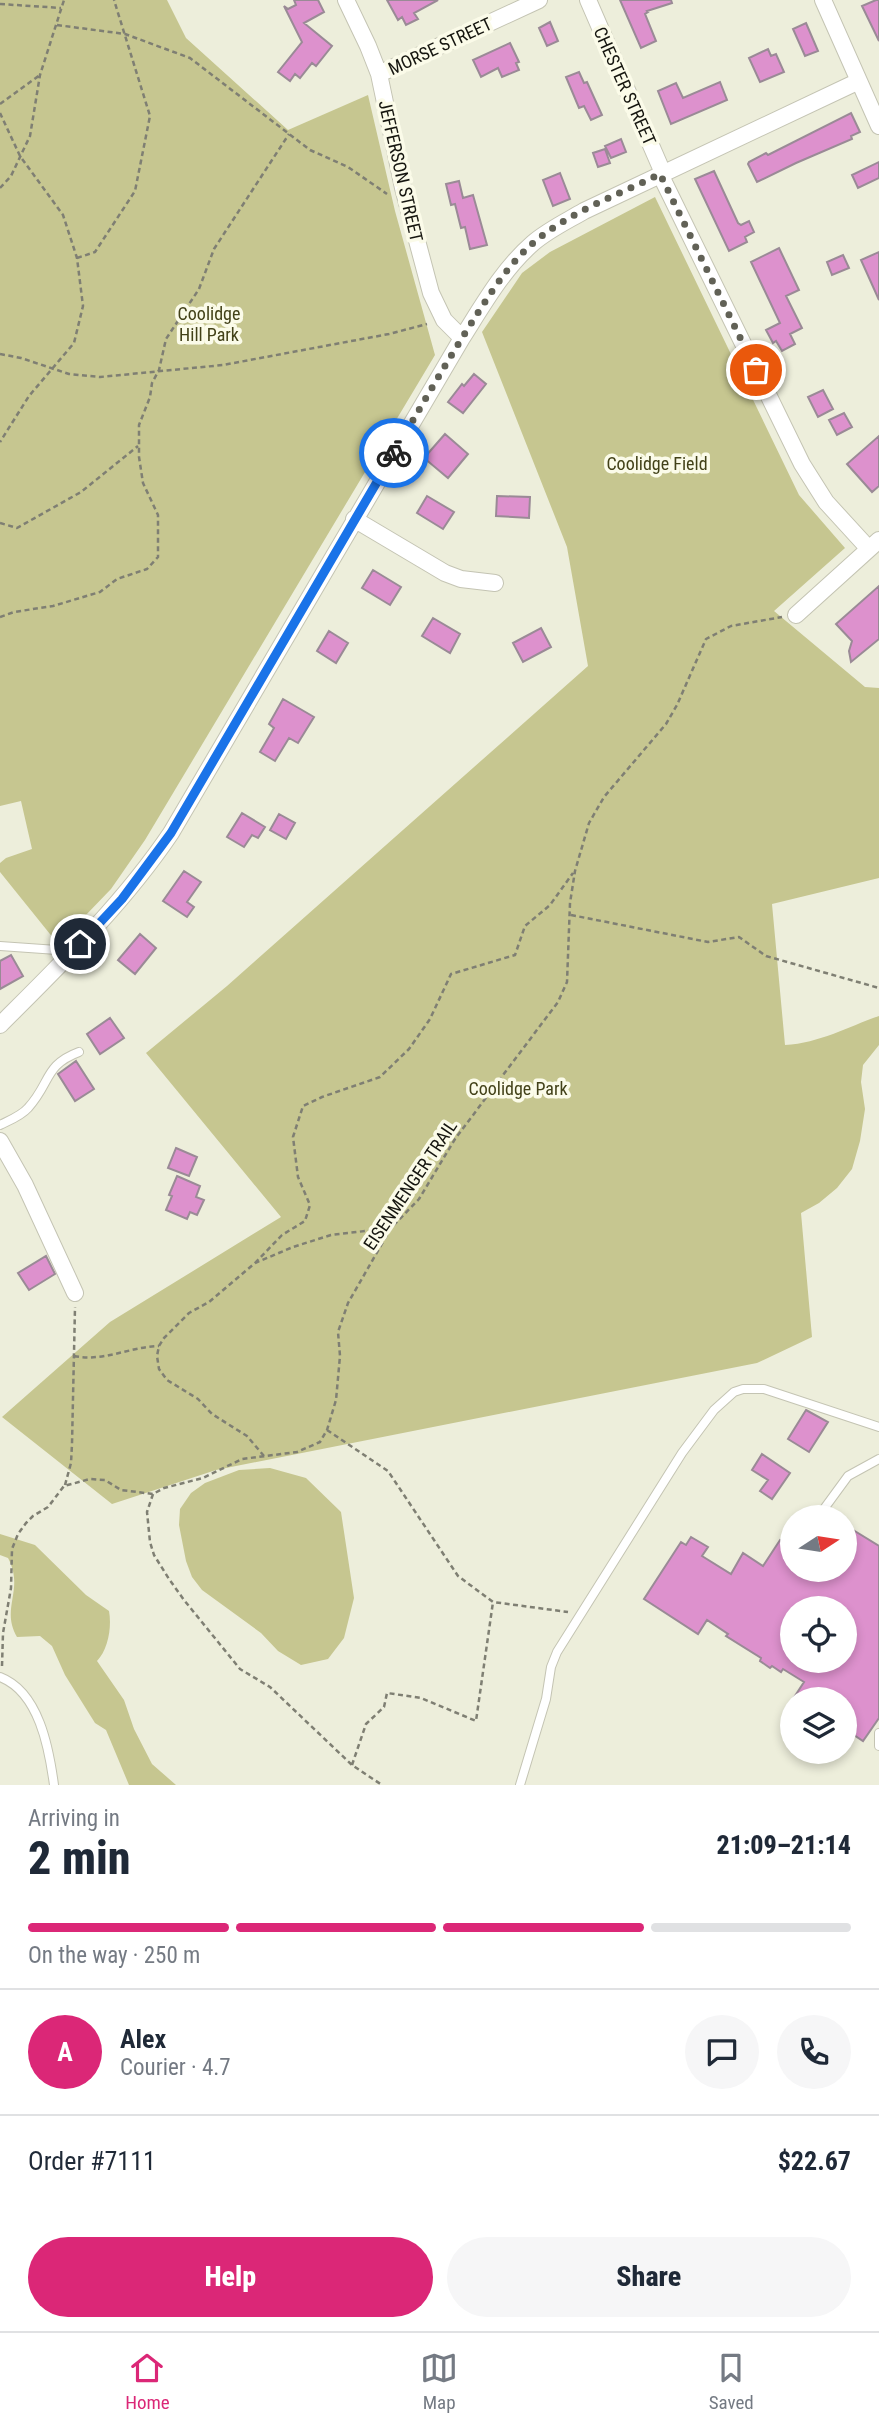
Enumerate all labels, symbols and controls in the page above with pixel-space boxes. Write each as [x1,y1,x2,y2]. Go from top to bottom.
street label: MORSE STREET [385,13,495,79]
street label: CHESTER STREET [590,24,660,148]
street label: JEFFERSON STREET [375,98,427,244]
park label: Coolidge Hill Park [178,303,240,345]
pin [726,340,786,400]
icon: bag [737,351,775,389]
courier [359,418,429,488]
icon: bike [375,434,413,472]
park label: Coolidge Field [606,453,708,474]
pin [50,914,110,974]
icon: home [61,925,99,963]
park label: Coolidge Park [468,1078,568,1099]
street label: EISENMENGER TRAIL [359,1116,461,1254]
north arrow [780,1505,858,1582]
map controls [780,1505,857,1764]
button: locate [780,1596,857,1673]
button: layers [780,1687,857,1764]
text: Arriving in [28,1805,120,1832]
text: 21:09–21:14 [717,1830,851,1860]
text: 2 min [28,1831,131,1885]
text: On the way · 250 m [28,1942,200,1969]
button: chat [685,2015,759,2089]
button: phone [777,2015,851,2089]
text: Alex [120,2024,166,2054]
text: A [57,2037,73,2067]
text: Courier · 4.7 [120,2054,231,2081]
text: Order #7111 [28,2146,156,2176]
text: $22.67 [778,2146,851,2176]
button: Help [28,2237,433,2317]
button: Share [447,2237,851,2317]
tab: Home [125,2349,170,2414]
tab: Map [420,2349,458,2414]
tab: Saved [709,2349,754,2414]

